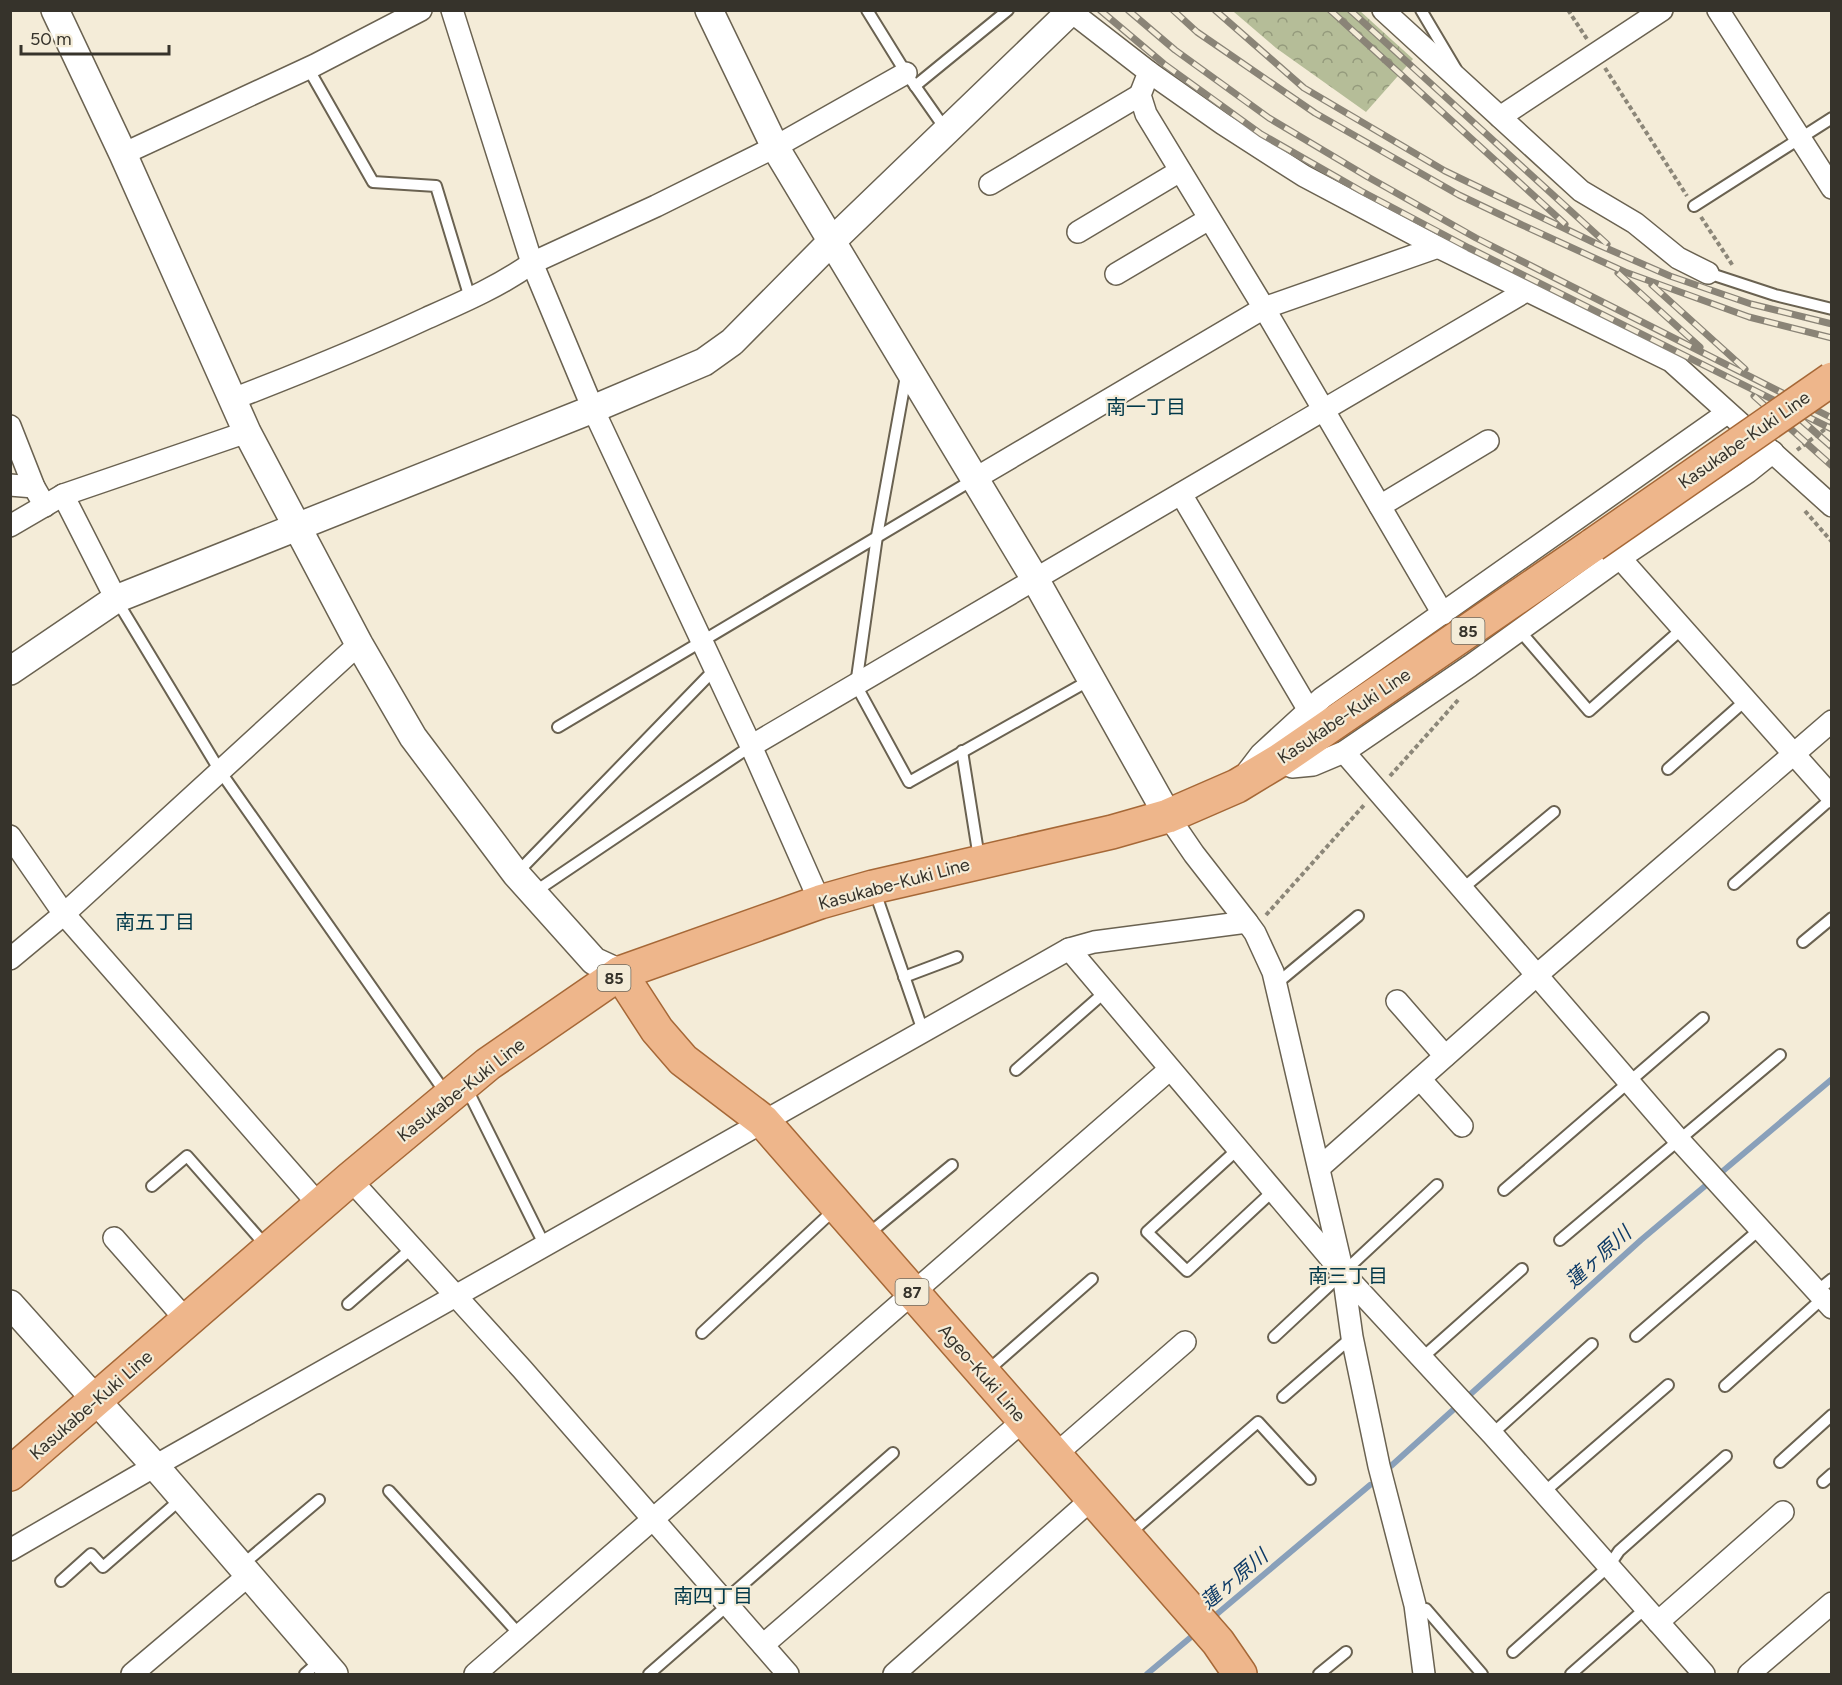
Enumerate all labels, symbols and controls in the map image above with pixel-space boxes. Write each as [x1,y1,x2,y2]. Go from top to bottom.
scale bar [21,18,170,56]
text: 50 m [30,28,72,50]
street label: Kasukabe-Kuki Line [1674,386,1814,494]
district label: 南一丁目 [1106,395,1186,419]
road number: 85 [1452,618,1484,644]
street label: Kasukabe-Kuki Line [1273,663,1415,769]
street label: Kasukabe-Kuki Line [816,853,972,915]
district label: 南五丁目 [115,910,195,934]
road number: 85 [598,965,630,991]
street label: Kasukabe-Kuki Line [393,1033,529,1147]
water label: 蓮ヶ原川 [1560,1220,1637,1293]
district label: 南三丁目 [1308,1264,1388,1288]
road number: 87 [896,1279,928,1305]
street label: Ageo-Kuki Line [934,1320,1030,1426]
street label: Kasukabe-Kuki Line [25,1345,157,1464]
water label: 蓮ヶ原川 [1196,1543,1274,1614]
district label: 南四丁目 [673,1584,753,1608]

